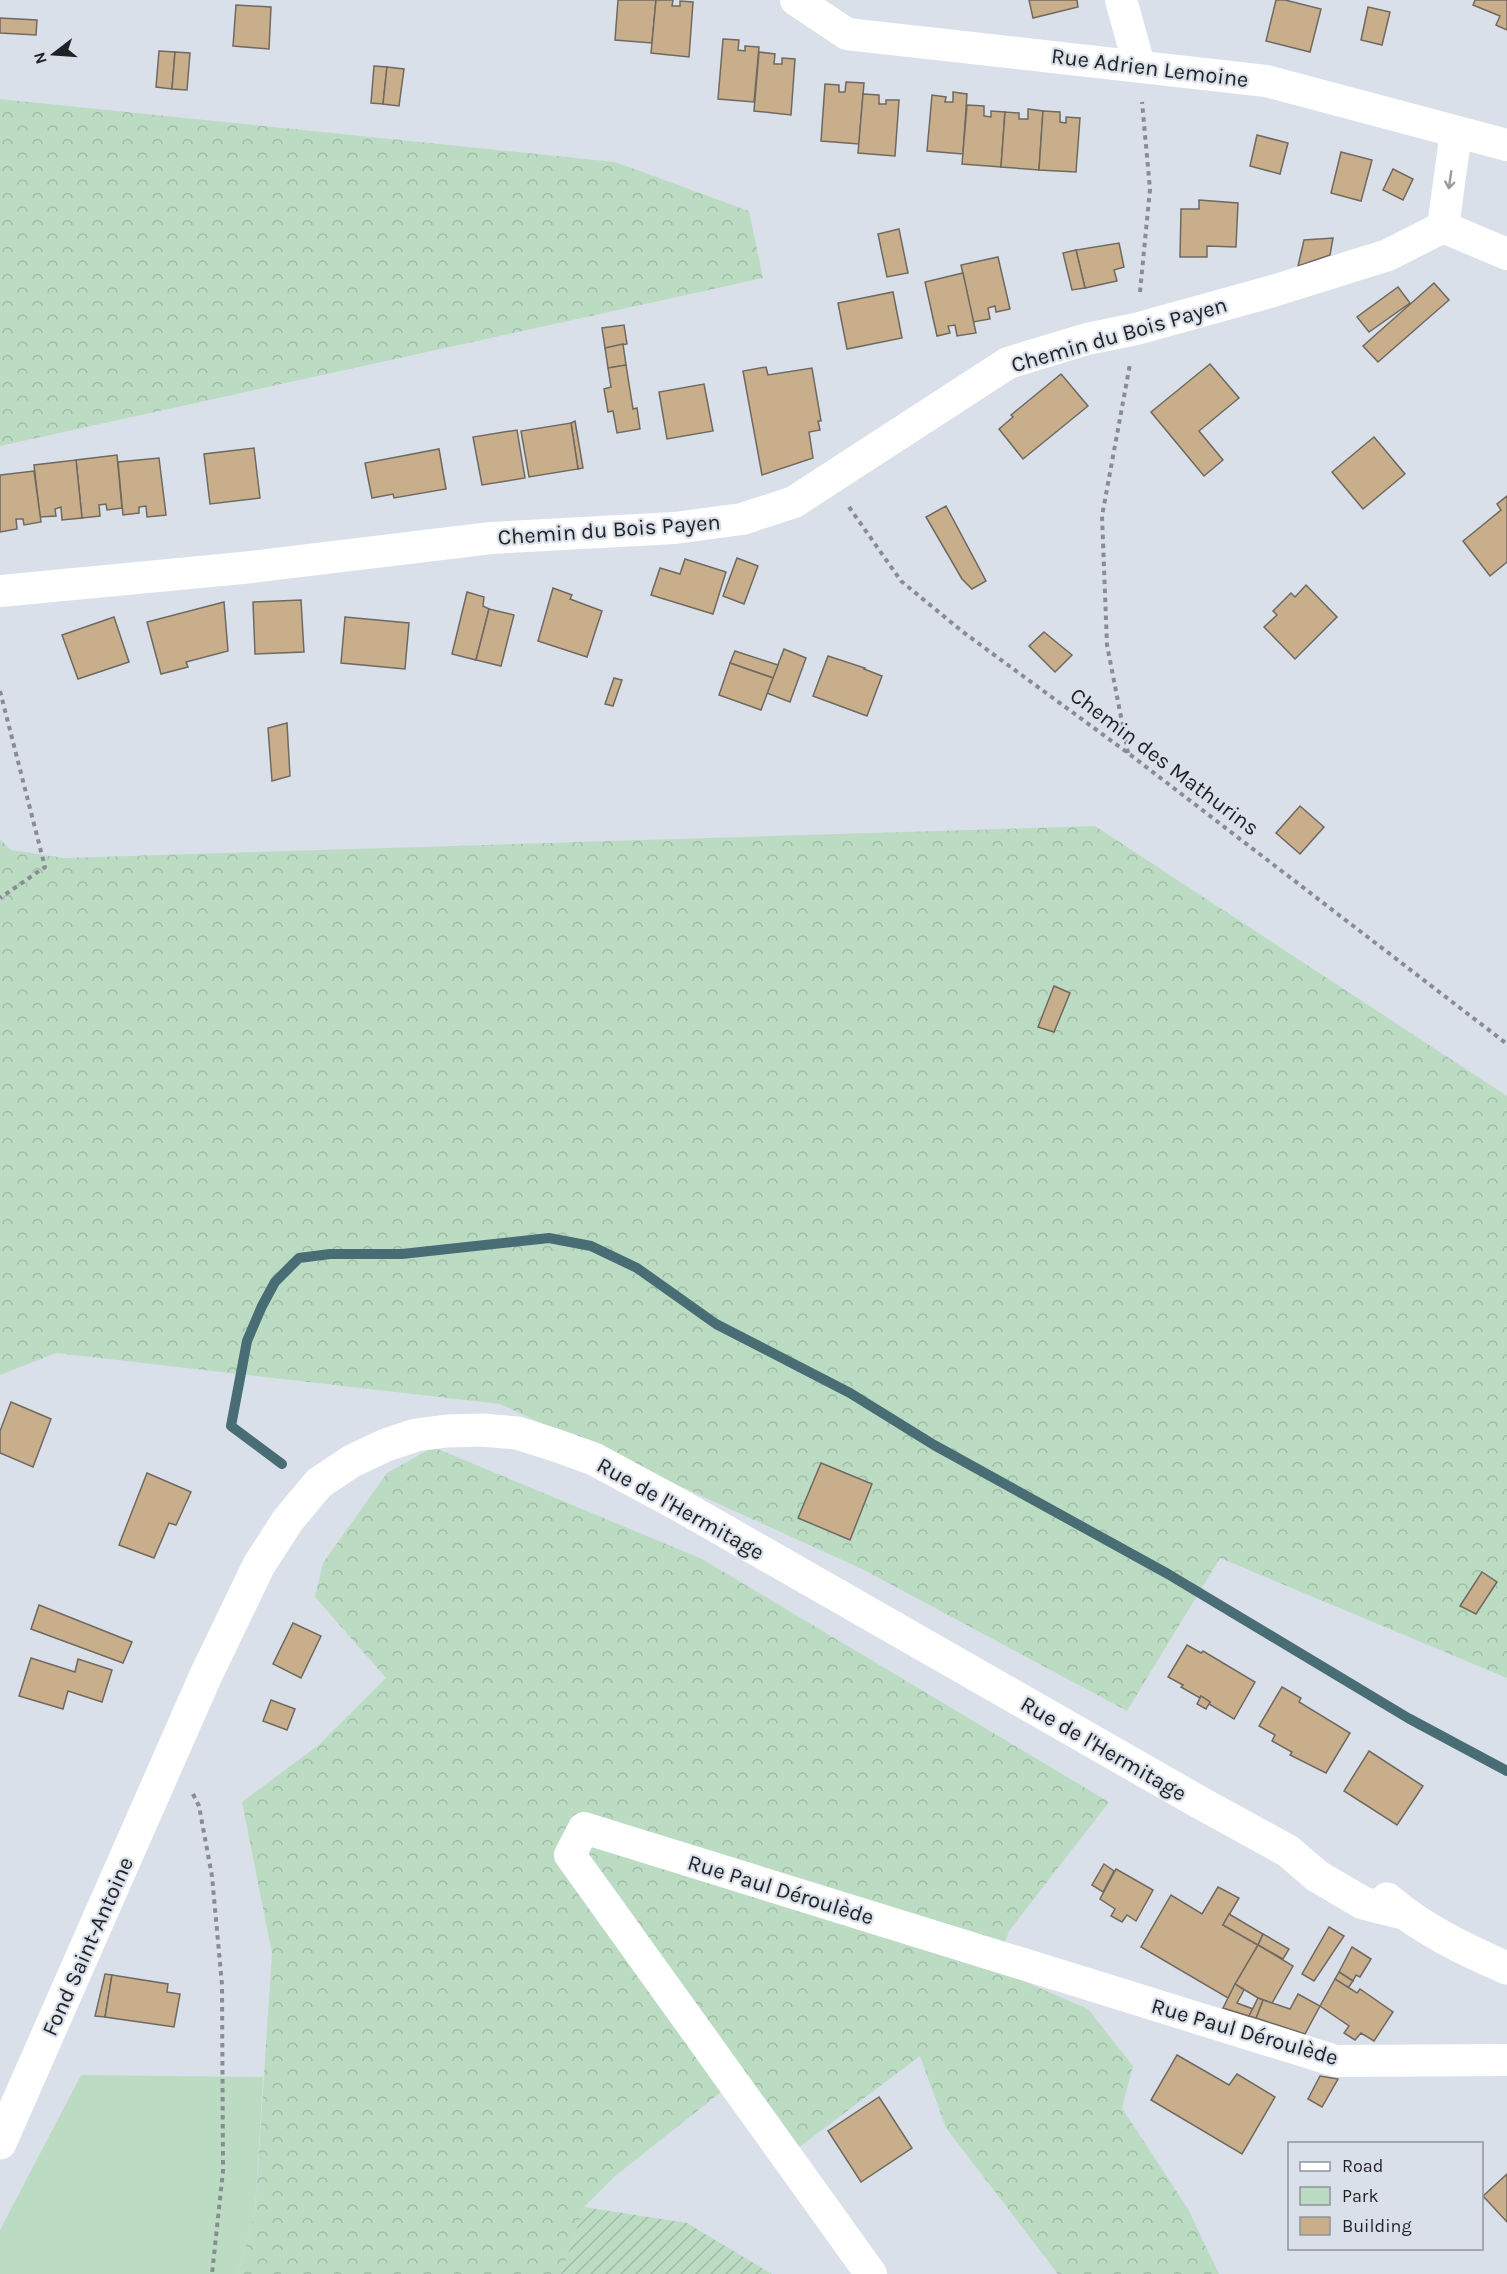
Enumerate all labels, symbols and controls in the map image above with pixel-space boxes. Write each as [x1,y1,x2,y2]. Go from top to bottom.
north arrow [24,24,84,84]
street label: Rue Adrien Lemoine [1050,43,1250,93]
text: N [29,50,51,67]
one-way arrow [1444,169,1455,189]
street label: Chemin du Bois Payen [1008,292,1230,378]
street label: Chemin du Bois Payen [497,509,721,551]
street label: Chemin des Mathurins [1065,682,1264,841]
street label: Rue de l'Hermitage [592,1452,769,1566]
street label: Rue de l'Hermitage [1016,1691,1191,1807]
street label: Rue Paul Déroulède [685,1849,877,1931]
street label: Fond Saint-Antoine [37,1853,139,2040]
street label: Rue Paul Déroulède [1148,1993,1341,2071]
legend [1288,2142,1483,2250]
text: Road [1342,2155,1383,2177]
text: Park [1342,2185,1379,2207]
text: Building [1342,2215,1412,2237]

